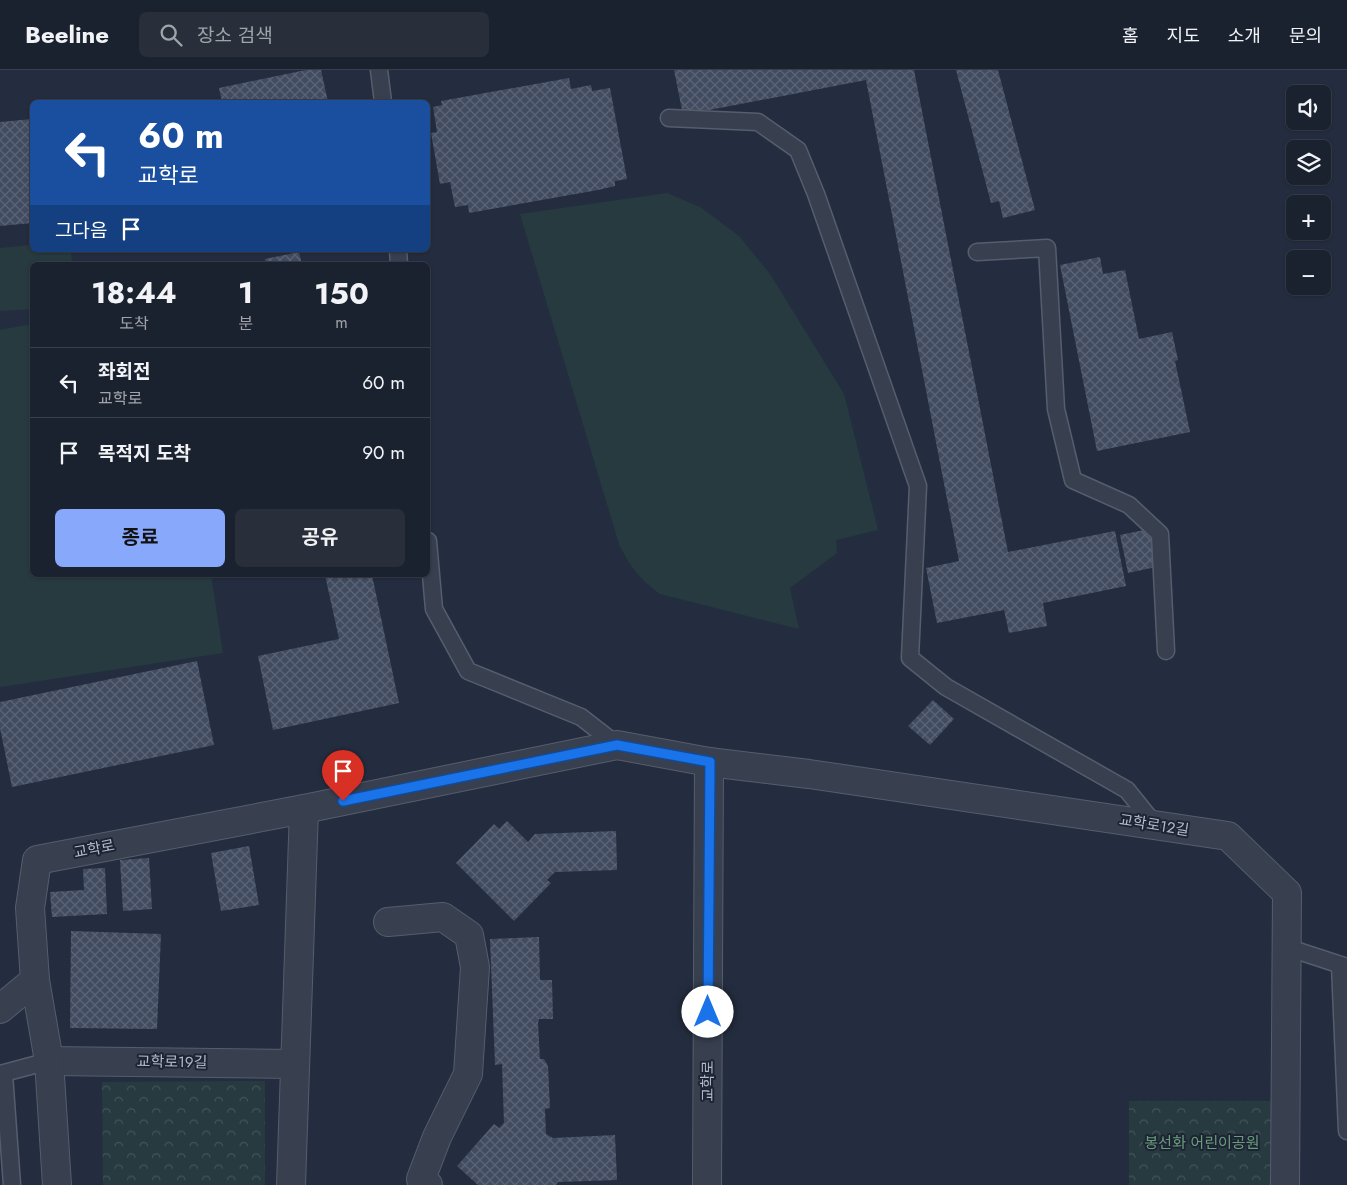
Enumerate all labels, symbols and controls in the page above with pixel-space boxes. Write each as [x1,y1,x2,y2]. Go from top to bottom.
search box [139,12,489,57]
text: Beeline [25,17,109,52]
icon: search [157,21,185,49]
text: 장소 검색 [197,22,273,49]
text: 홈 [1122,23,1139,49]
text: 지도 [1167,23,1200,49]
text: 소개 [1228,23,1261,49]
text: 문의 [1289,23,1322,49]
map controls [1286,85,1331,295]
button: sound [1286,85,1331,130]
text: 60 m [138,111,224,161]
icon: left [55,120,120,185]
button: layers [1286,140,1331,185]
text: 교학로 [138,159,199,191]
button: + [1286,195,1331,240]
icon: arrive [117,215,145,243]
text: 그다음 [55,217,107,244]
button: − [1286,250,1331,295]
text: 18:44 [91,271,177,314]
text: 1 [238,271,253,314]
text: 150 [314,272,369,315]
text: m [335,311,348,334]
text: 도착 [119,312,149,335]
text: 분 [238,312,253,335]
text: 좌회전 [98,358,150,385]
icon: left [55,369,83,397]
text: 60 m [362,369,405,396]
text: 교학로 [98,387,142,410]
icon: arrive [55,439,83,467]
text: 90 m [362,439,405,466]
text: 목적지 도착 [98,440,191,467]
button: 종료 [55,509,225,567]
button: 공유 [235,509,405,567]
pin [322,750,364,801]
icon: arrive [329,757,357,785]
street label: 교학로12길 [1117,809,1191,841]
street label: 교학로 [72,834,116,864]
position arrow [681,985,733,1037]
street label: 교학로19길 [137,1050,207,1074]
street label: 교학로 [697,1060,719,1102]
park label: 봉선화 어린이공원 [1145,1132,1259,1154]

